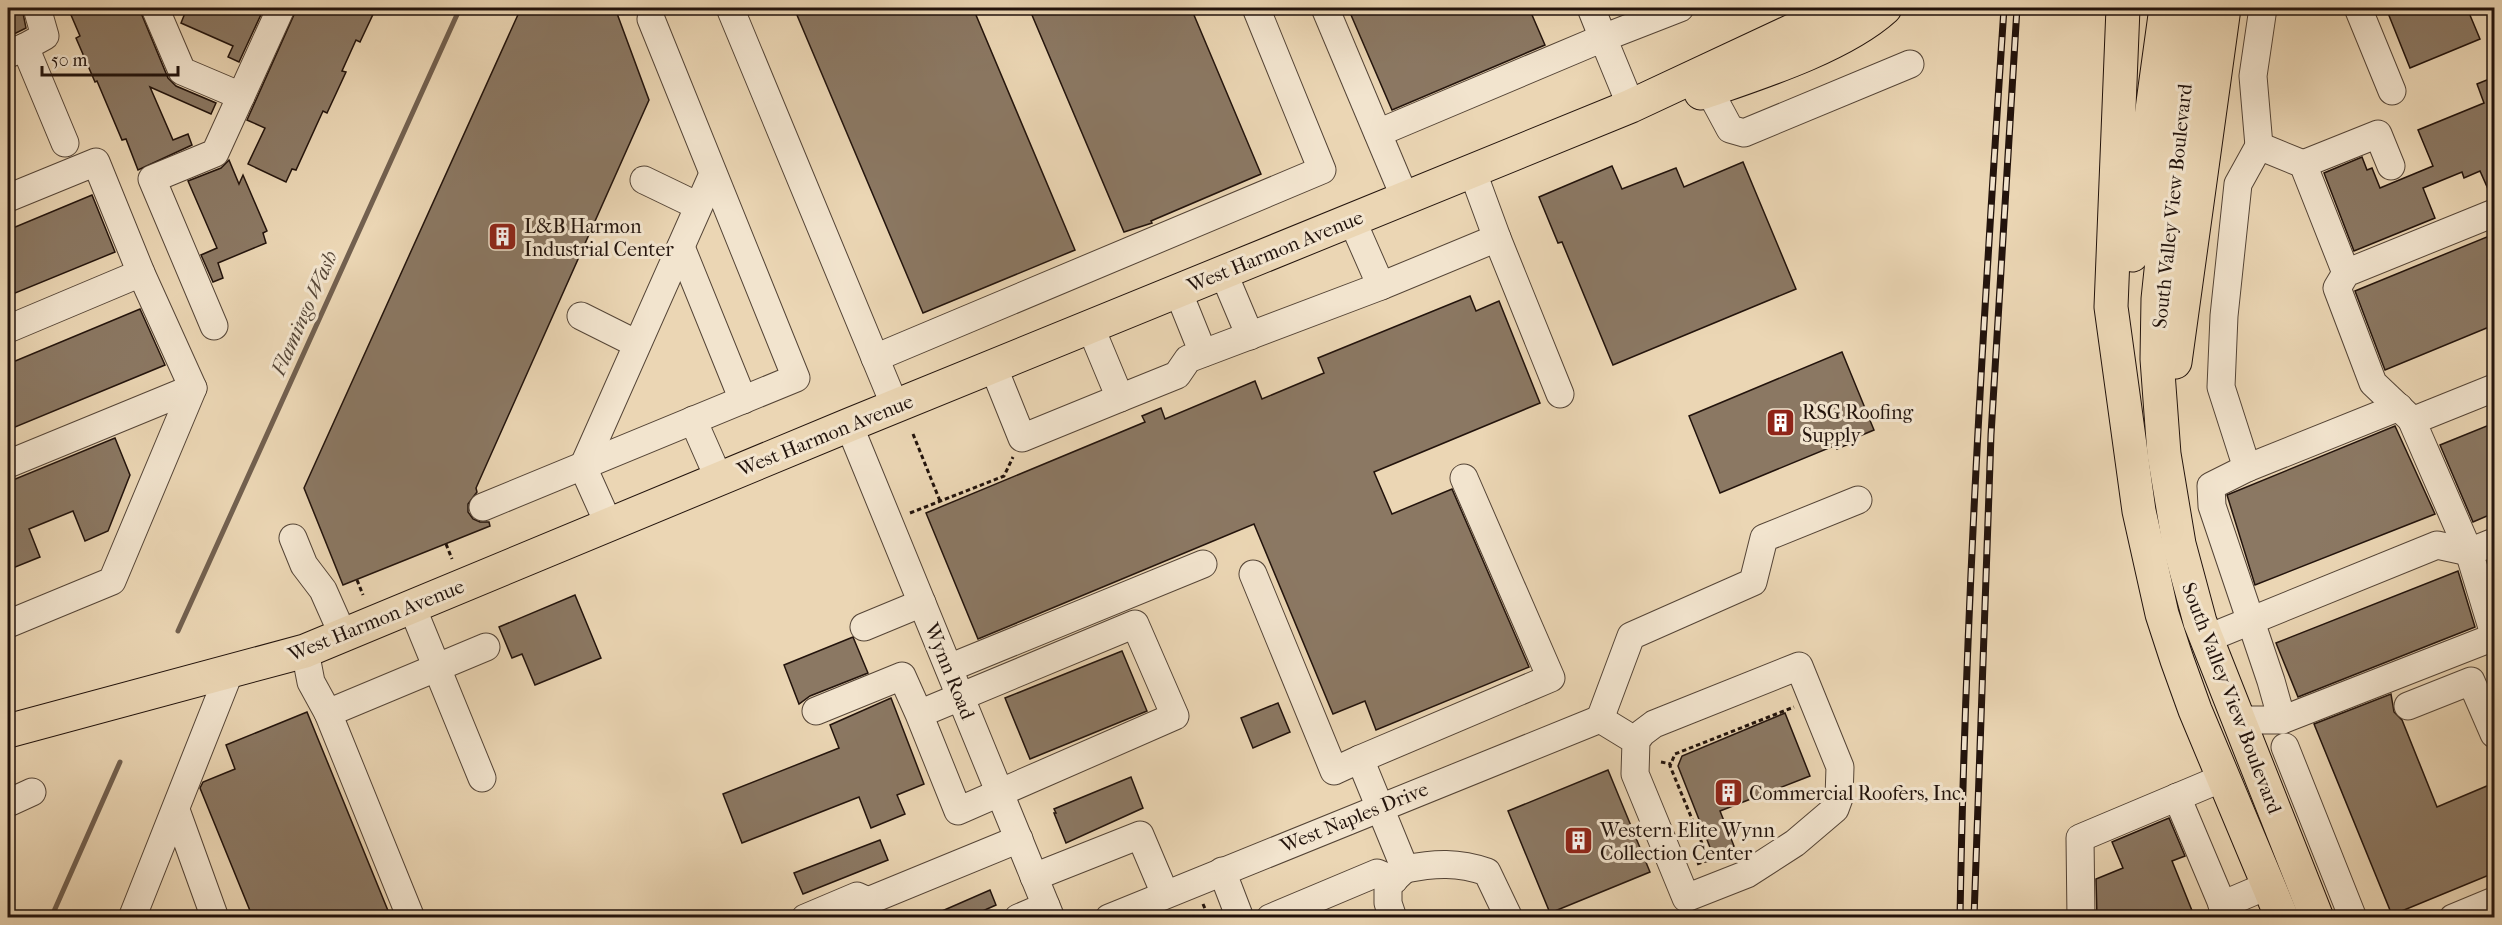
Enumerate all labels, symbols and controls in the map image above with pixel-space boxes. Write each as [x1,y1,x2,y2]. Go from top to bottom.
scale bar [42,39,178,77]
text: 50 m [51,50,88,71]
street label: South Valley View Boulevard [2148,81,2197,330]
street label: West Harmon Avenue [1183,206,1367,298]
place label: L&B Harmon Industrial Center [524,215,674,261]
building icon: L&B Harmon Industrial Center [487,221,519,253]
water label: Flamingo Wash [265,247,342,380]
street label: West Harmon Avenue [733,390,917,482]
place label: RSG Roofing Supply [1802,401,1914,447]
building icon: RSG Roofing Supply [1765,407,1797,439]
street label: West Harmon Avenue [284,575,468,667]
street label: South Valley View Boulevard [2177,579,2287,818]
street label: Wynn Road [919,619,980,724]
street label: West Naples Drive [1276,777,1432,858]
building icon: Commercial Roofers, Inc. [1712,777,1744,809]
place label: Commercial Roofers, Inc. [1749,782,1965,805]
place label: Western Elite Wynn Collection Center [1599,819,1775,865]
building icon: Western Elite Wynn Collection Center [1563,825,1595,857]

